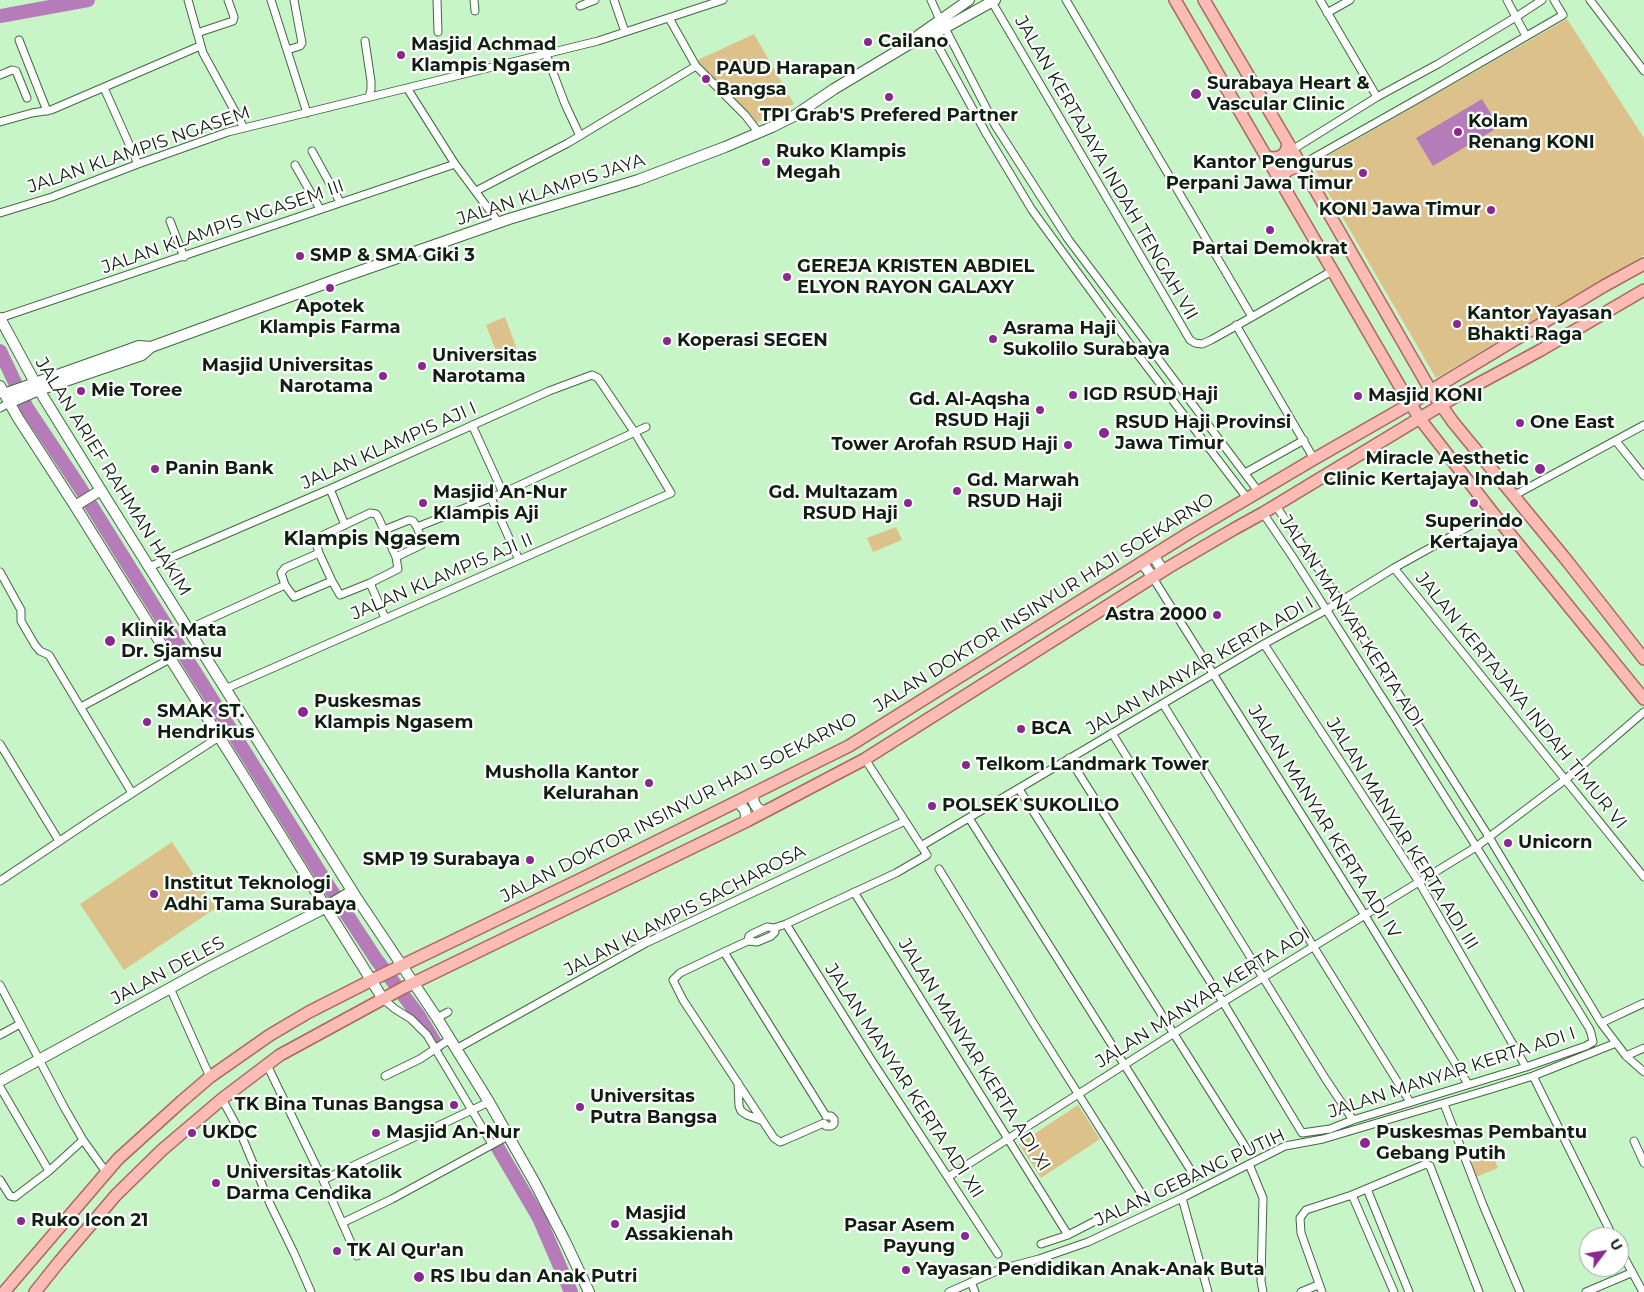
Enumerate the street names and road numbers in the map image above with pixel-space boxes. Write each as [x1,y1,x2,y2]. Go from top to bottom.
street label: JALAN KERTAJAYA INDAH TENGAH VII [1010,12,1202,324]
street label: JALAN KLAMPIS NGASEM [25,102,253,198]
street label: JALAN KLAMPIS JAYA [454,149,648,231]
street label: JALAN KLAMPIS NGASEM III [99,175,347,279]
street label: JALAN ARIEF RAHMAN HAKIM [30,354,196,600]
street label: JALAN KLAMPIS AJI I [298,398,480,494]
street label: JALAN DOKTOR INSINYUR HAJI SOEKARNO [870,489,1218,717]
street label: JALAN MANYAR KERTA ADI [1274,511,1428,731]
street label: JALAN KLAMPIS AJI II [348,529,536,625]
street label: JALAN KERTAJAYA INDAH TIMUR VI [1411,568,1631,834]
street label: JALAN MANYAR KERTA ADI I [1083,592,1317,740]
street label: JALAN MANYAR KERTA ADI IV [1243,701,1405,943]
street label: JALAN DOKTOR INSINYUR HAJI SOEKARNO [497,708,861,908]
street label: JALAN MANYAR KERTA ADI III [1321,714,1483,954]
street label: JALAN KLAMPIS SACHAROSA [561,841,809,981]
street label: JALAN MANYAR KERTA ADI [1092,923,1314,1073]
street label: JALAN DELES [108,932,228,1010]
street label: JALAN MANYAR KERTA ADI XI [893,935,1055,1175]
street label: JALAN MANYAR KERTA ADI XII [820,960,988,1202]
street label: JALAN MANYAR KERTA ADI I [1326,1023,1578,1123]
street label: JALAN GEBANG PUTIH [1091,1124,1289,1232]

